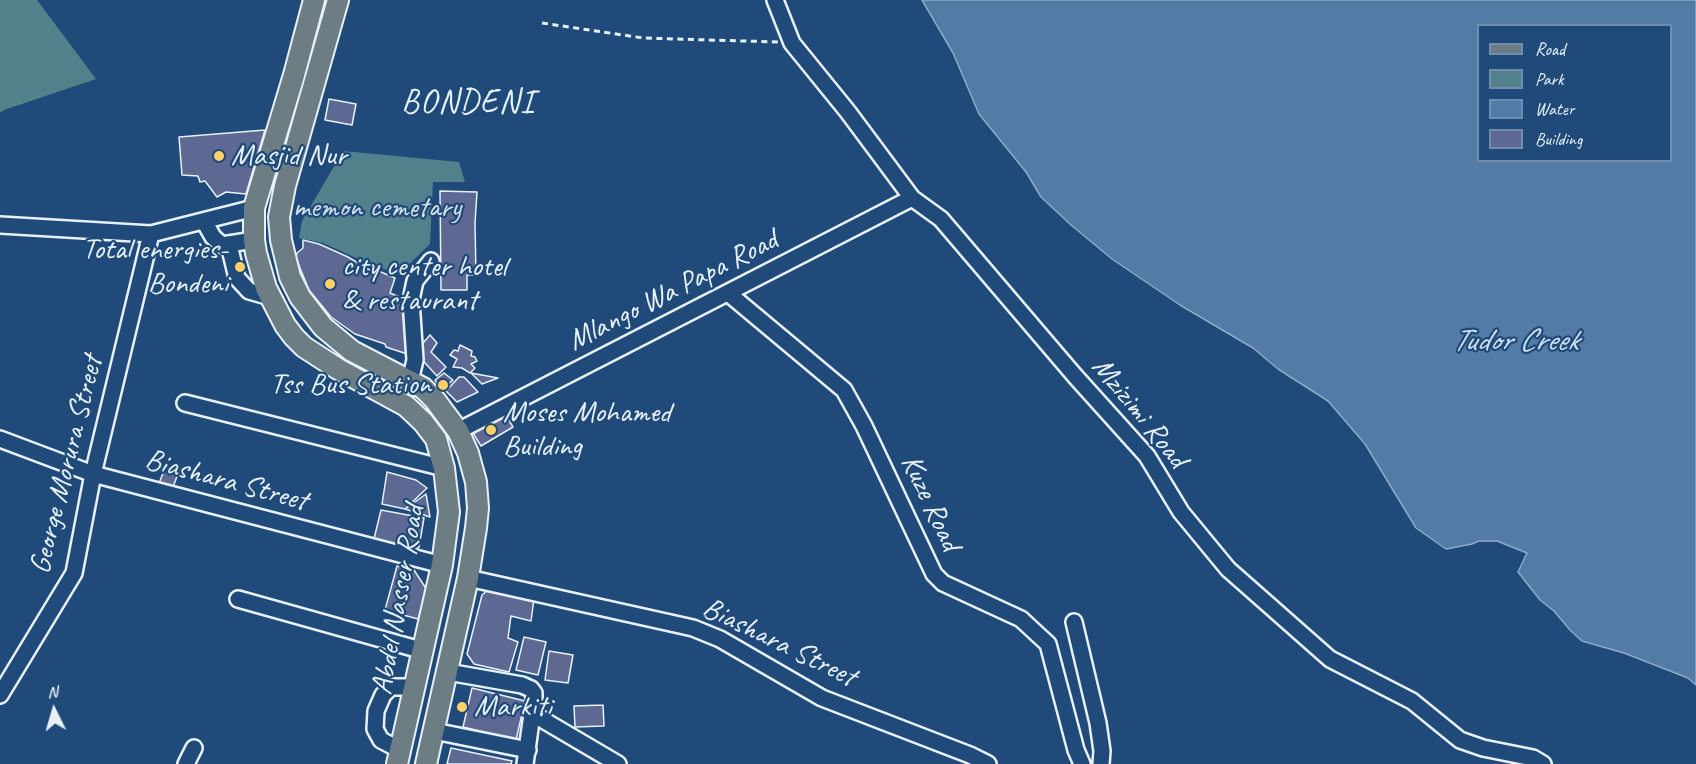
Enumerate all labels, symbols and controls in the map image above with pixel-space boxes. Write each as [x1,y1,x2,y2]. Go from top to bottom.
legend [1477,24,1672,162]
text: Road [1535,38,1565,60]
text: Park [1535,68,1564,90]
district label: BONDENI [402,83,534,123]
text: Water [1535,98,1574,120]
text: Building [1535,128,1582,150]
place label: Masjid Nur [231,138,347,174]
marker: Masjid Nur [212,149,226,163]
park label: memon cemetary [293,190,461,226]
street label: Mlango Wa Papa Road [562,223,784,359]
place label: Total energies- Bondeni [82,232,228,302]
place label: city center hotel & restaurant [342,249,507,320]
marker: Total energies- Bondeni [233,260,247,274]
marker: city center hotel & restaurant [323,277,337,291]
water label: Tudor Creek [1452,323,1578,361]
street label: Mzizimi Road [1083,350,1195,476]
street label: George Morura Street [23,352,111,578]
place label: Tss Bus Station [270,367,431,403]
marker: Tss Bus Station [436,378,450,392]
place label: Moses Mohamed Building [503,395,671,466]
marker: Moses Mohamed Building [484,423,498,437]
street label: Biashara Street [141,442,311,520]
street label: Kuze Road [892,449,968,557]
street label: Abdel Nasser Road [365,503,433,697]
street label: Biashara Street [696,590,862,696]
north arrow [24,680,84,740]
text: N [47,682,58,702]
place label: Markiti [474,689,552,725]
marker: Markiti [455,700,469,714]

